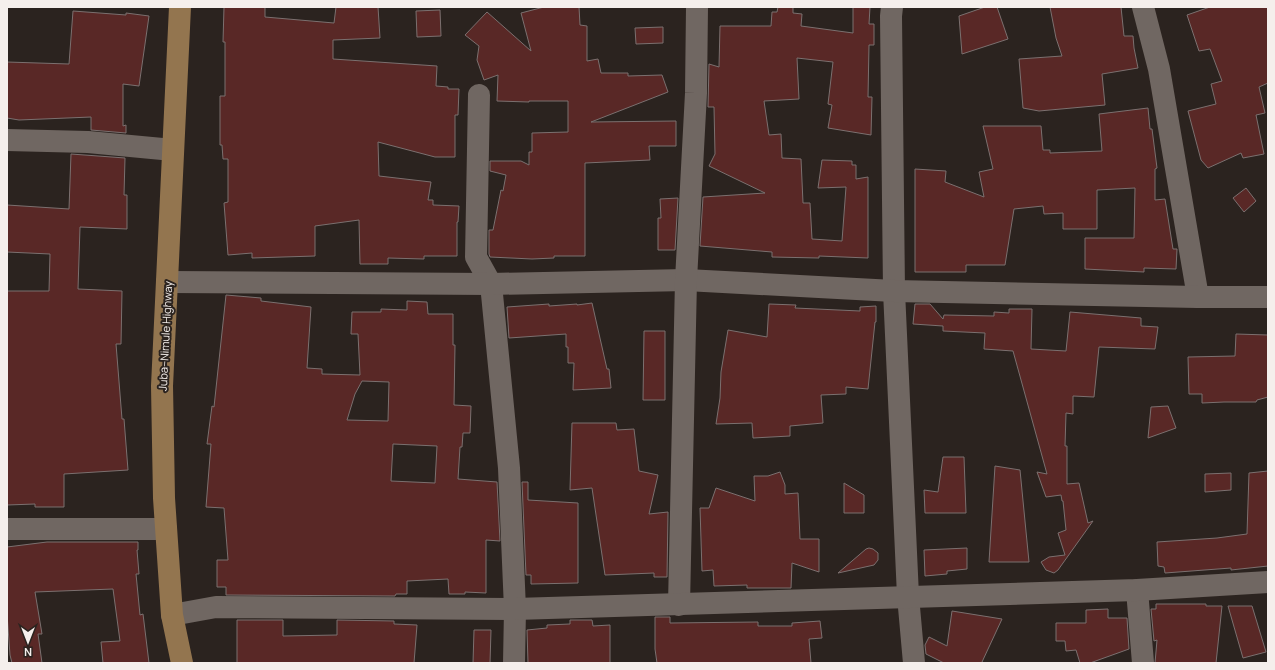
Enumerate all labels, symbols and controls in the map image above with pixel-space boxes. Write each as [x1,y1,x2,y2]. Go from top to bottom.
street label: Juba–Nimule Highway [155,280,175,391]
north arrow [8,622,48,662]
text: N [24,645,32,660]

